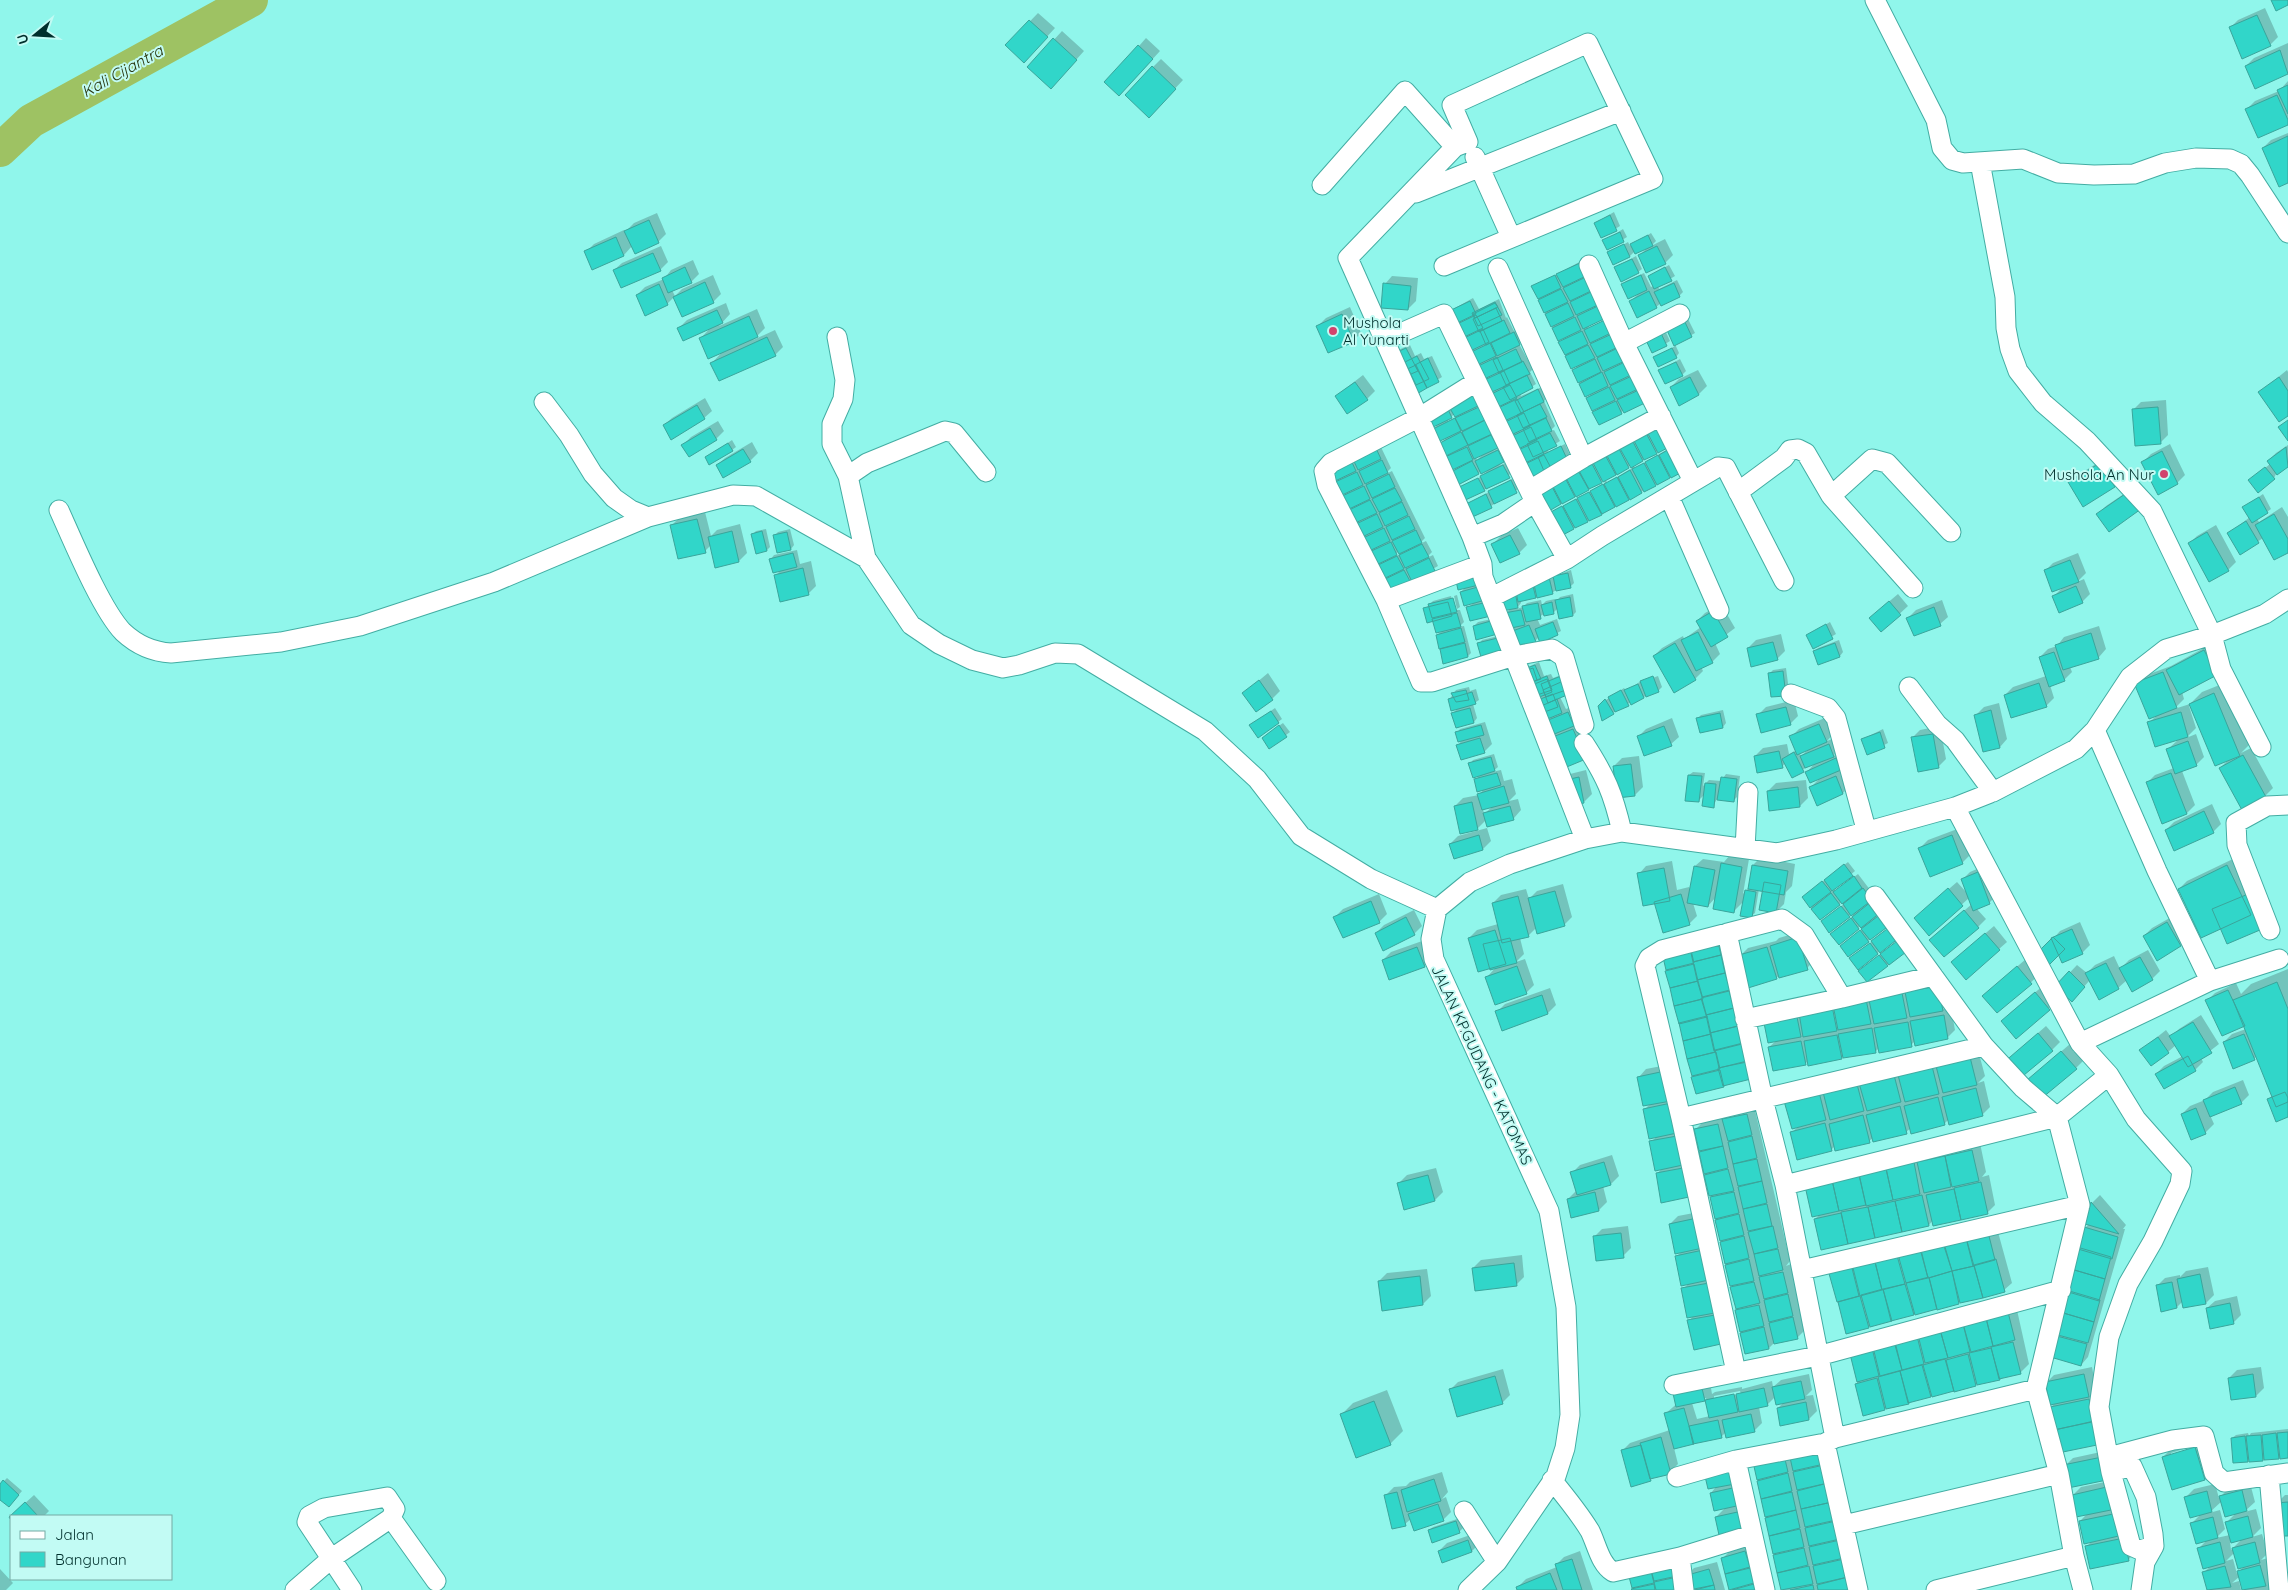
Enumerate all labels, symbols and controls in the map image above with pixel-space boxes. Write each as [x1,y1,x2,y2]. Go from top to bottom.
north arrow [10,10,60,60]
text: U [13,32,33,46]
water label: Kali Cijantra [78,40,167,102]
place label: Mushola Al Yunarti [1343,313,1409,349]
marker: Mushola Al Yunarti [1327,325,1339,337]
place label: Mushola An Nur [2044,465,2154,484]
marker: Mushola An Nur [2158,468,2170,480]
street label: JALAN KP.GUDANG - KATOMAS [1427,962,1537,1168]
legend [10,1515,172,1580]
text: Jalan [55,1525,94,1544]
text: Bangunan [55,1550,127,1569]

